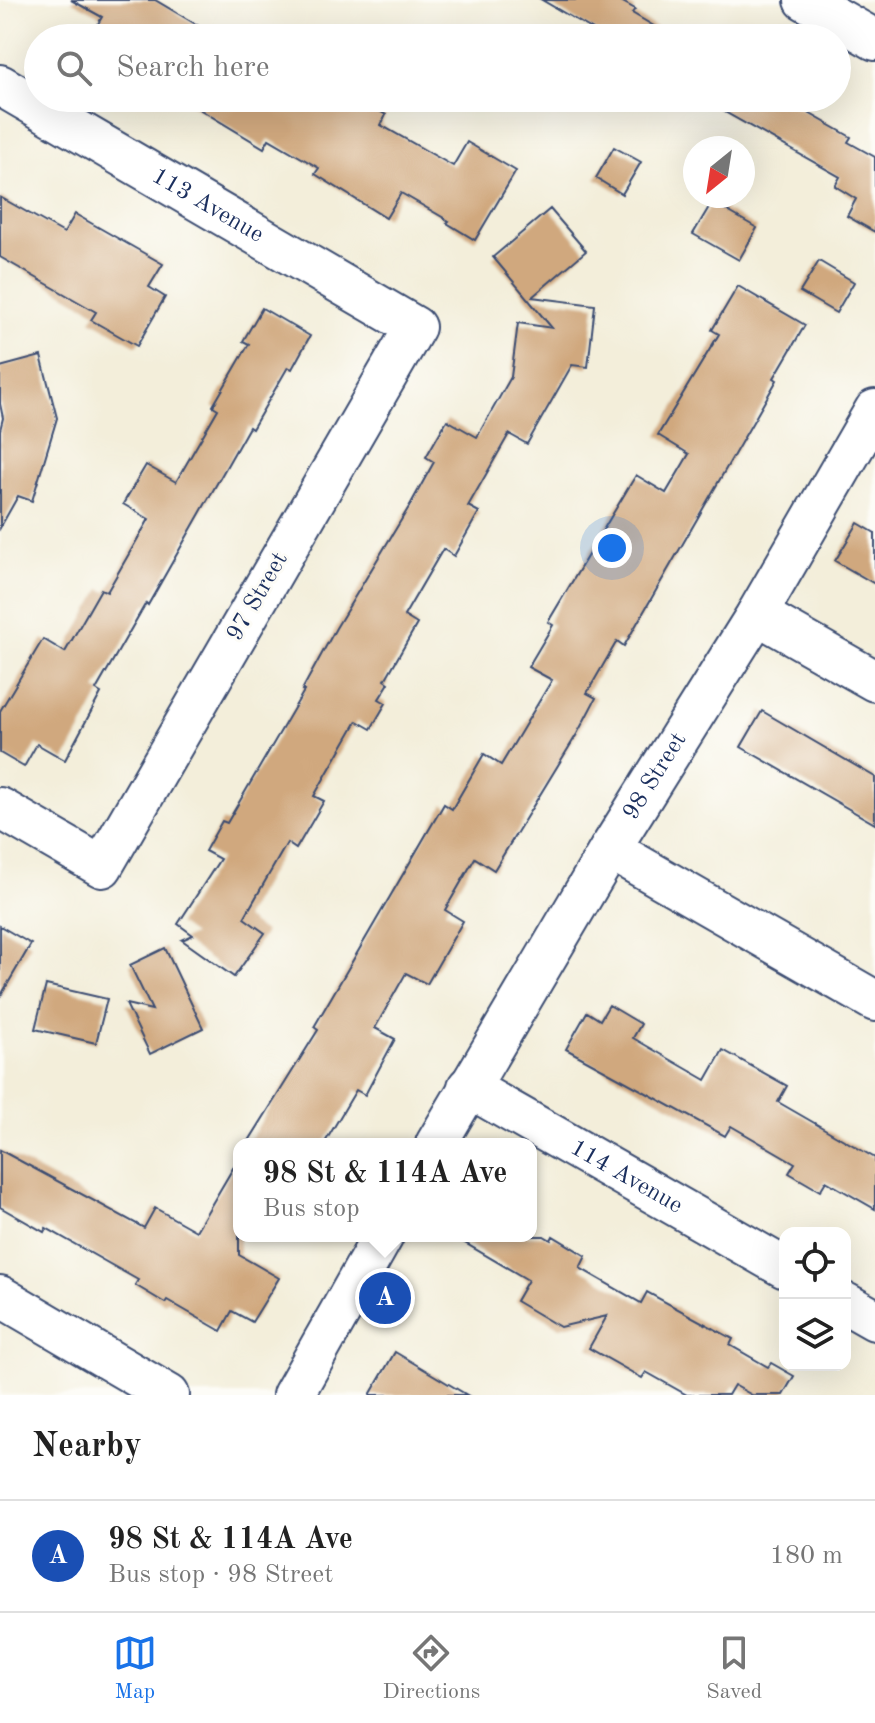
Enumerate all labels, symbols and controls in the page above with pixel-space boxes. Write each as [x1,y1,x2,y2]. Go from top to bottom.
search box [24,24,851,112]
icon: search [52,46,96,90]
text: Search here [116,53,270,83]
north arrow [683,136,755,208]
street label: 113 Avenue [147,164,267,248]
your location [592,528,632,568]
street label: 97 Street [223,548,293,646]
street label: 98 Street [619,729,692,825]
street label: 114 Avenue [566,1136,686,1219]
popup [233,1138,537,1242]
text: 98 St & 114A Ave [263,1159,507,1189]
text: Bus stop [263,1196,360,1222]
map controls [779,1227,851,1371]
button: locate [779,1227,851,1299]
pin: A [359,1268,411,1328]
button: layers [779,1299,851,1371]
text: Nearby [32,1430,142,1464]
text: 98 St & 114A Ave [108,1525,353,1555]
text: A [48,1543,68,1569]
text: 180 m [770,1543,843,1569]
text: Bus stop · 98 Street [108,1562,333,1588]
tab: Map [113,1631,157,1706]
tab: Directions [383,1631,480,1706]
tab: Saved [706,1631,762,1706]

